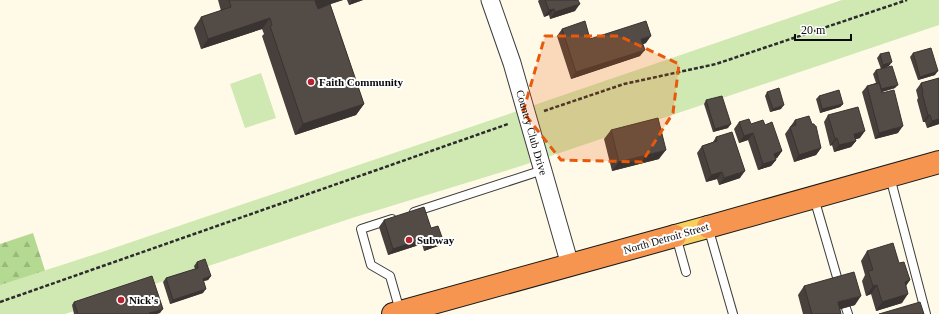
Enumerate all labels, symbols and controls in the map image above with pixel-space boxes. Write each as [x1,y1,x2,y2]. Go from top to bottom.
scale bar [795,16,851,42]
text: 20 m [801,23,826,37]
place label: Faith Community [319,76,404,88]
marker: Faith Community [306,77,316,87]
street label: Country Club Drive [514,88,550,177]
street label: North Detroit Street [622,220,710,256]
place label: Subway [417,234,455,246]
marker: Subway [404,235,414,245]
place label: Nick's [129,294,159,306]
marker: Nick's [116,295,126,305]

